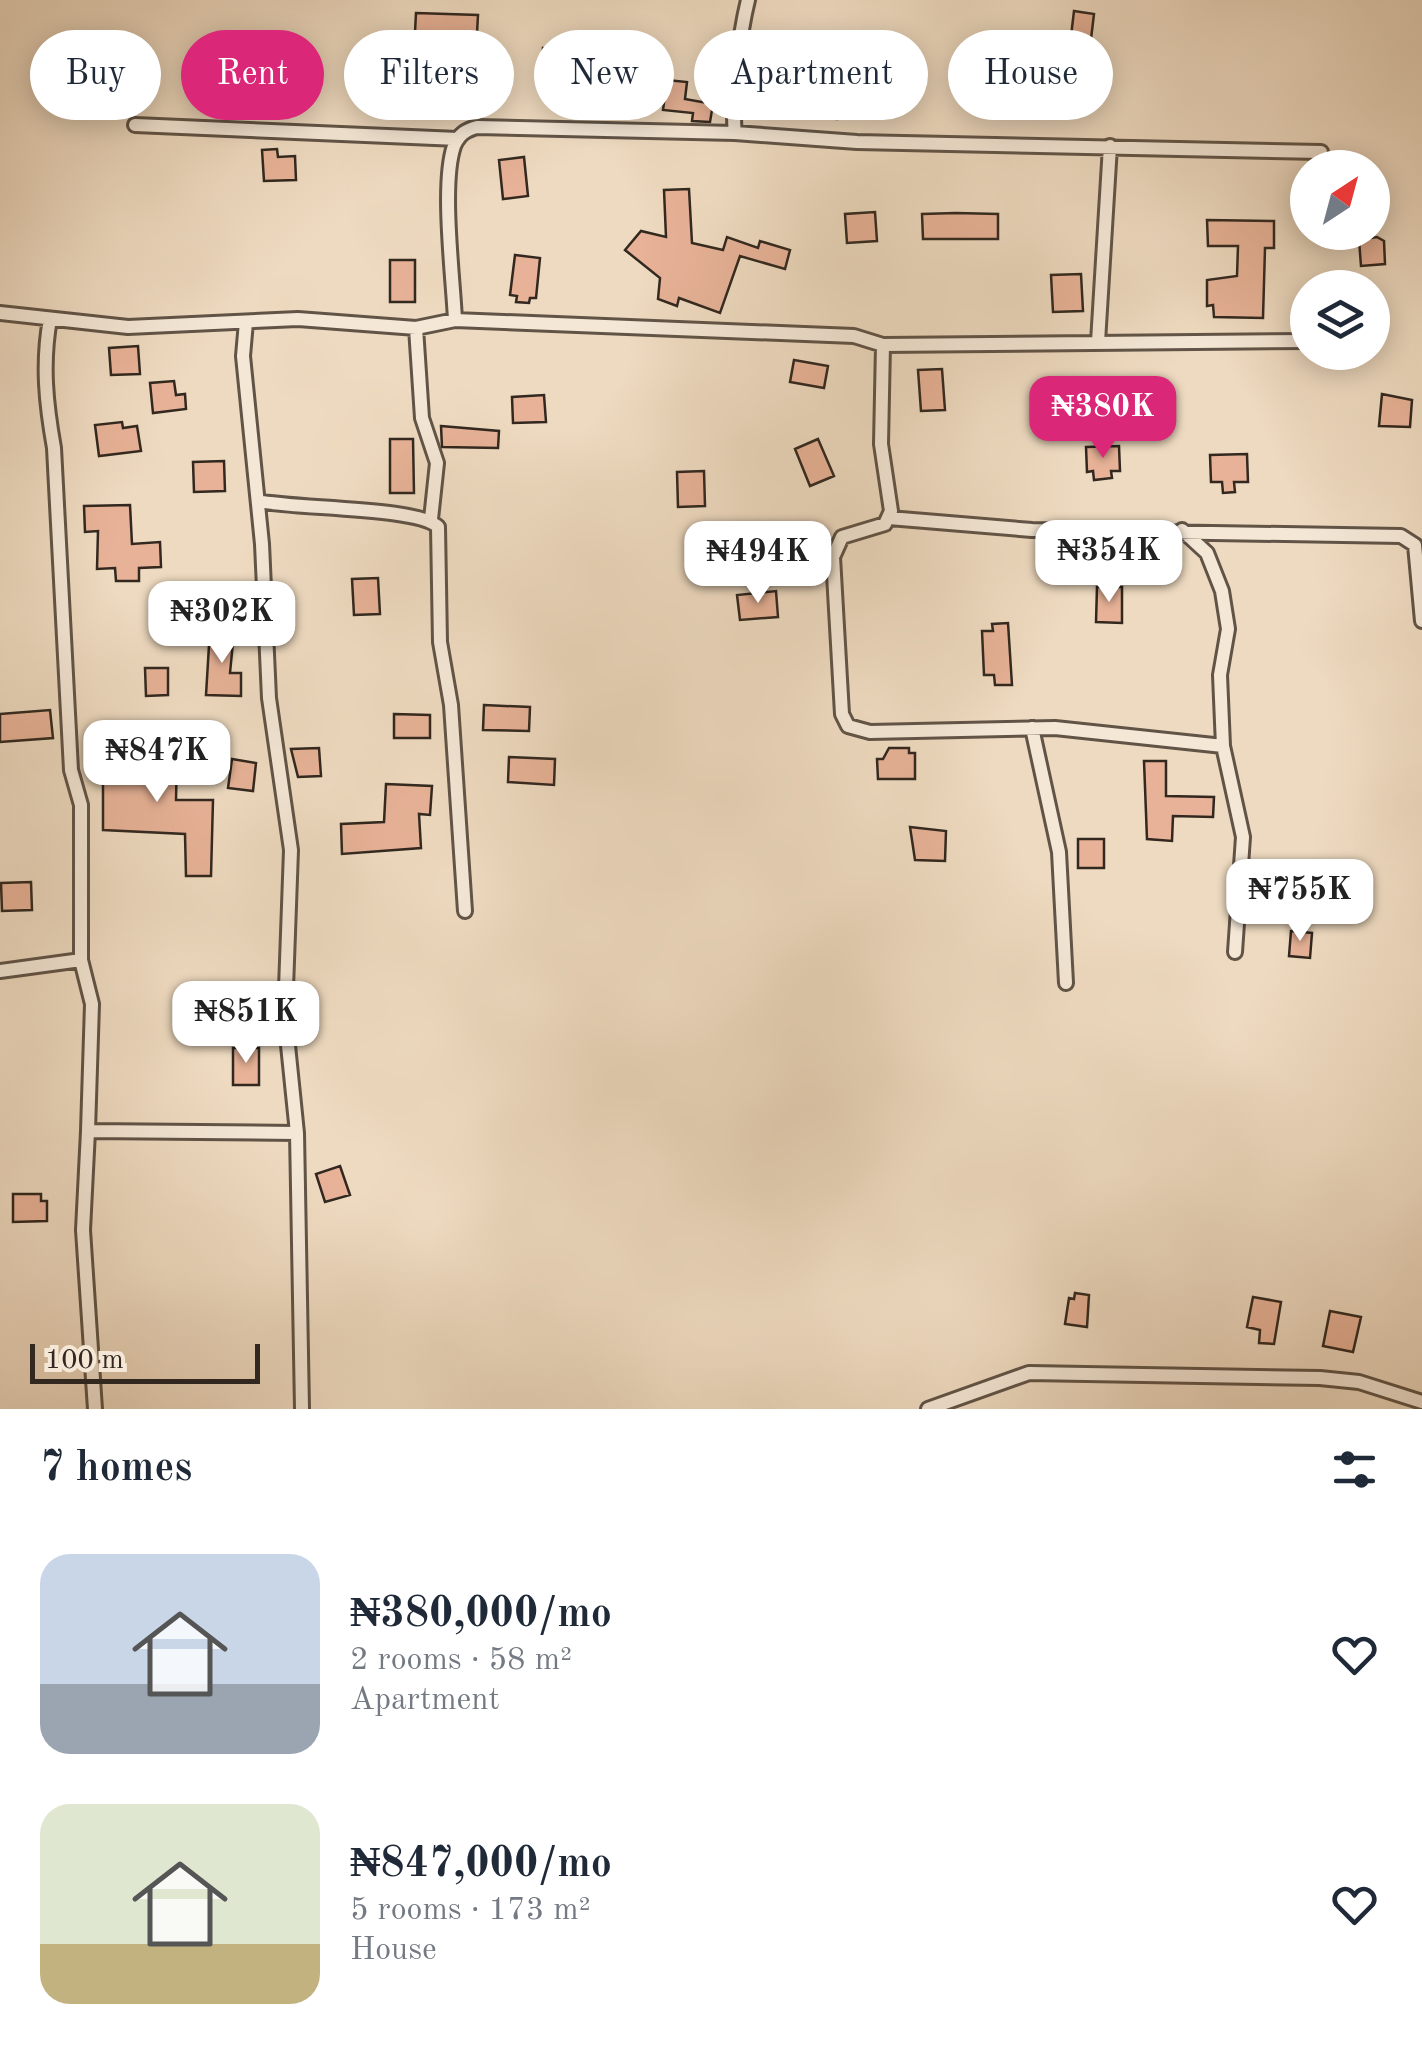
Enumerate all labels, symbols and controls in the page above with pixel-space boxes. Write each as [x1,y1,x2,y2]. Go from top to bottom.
chip: Buy [30,30,161,120]
chip: Rent [181,30,324,120]
chip: Filters [344,30,514,120]
chip: New [534,30,674,120]
chip: Apartment [694,30,928,120]
chip: House [948,30,1113,120]
north arrow [1290,150,1390,250]
map controls [1290,150,1390,370]
button: layers [1290,270,1390,370]
pin: ₦380K [1033,376,1173,461]
text: ₦380K [1051,392,1155,424]
pin: ₦354K [1039,520,1179,605]
pin: ₦494K [688,521,828,606]
text: ₦354K [1057,536,1161,568]
text: ₦494K [706,537,810,569]
pin: ₦302K [152,581,292,666]
text: ₦302K [170,597,274,629]
pin: ₦847K [87,720,227,805]
text: ₦847K [105,736,209,768]
pin: ₦755K [1230,859,1370,944]
text: ₦755K [1248,875,1352,907]
pin: ₦851K [176,981,316,1066]
text: ₦851K [194,997,298,1029]
scale bar [30,1339,260,1384]
text: 100 m [45,1347,124,1375]
icon: filters [1327,1442,1382,1497]
text: 7 homes [40,1448,192,1490]
icon: home [120,1594,240,1714]
text: ₦380,000/mo [350,1594,612,1636]
icon: heart [1327,1627,1382,1682]
text: 2 rooms · 58 m² [350,1645,572,1677]
text: Apartment [350,1685,500,1717]
icon: home [120,1844,240,1964]
text: ₦847,000/mo [350,1844,612,1886]
icon: heart [1327,1877,1382,1932]
text: 5 rooms · 173 m² [350,1895,591,1927]
text: House [350,1935,437,1967]

